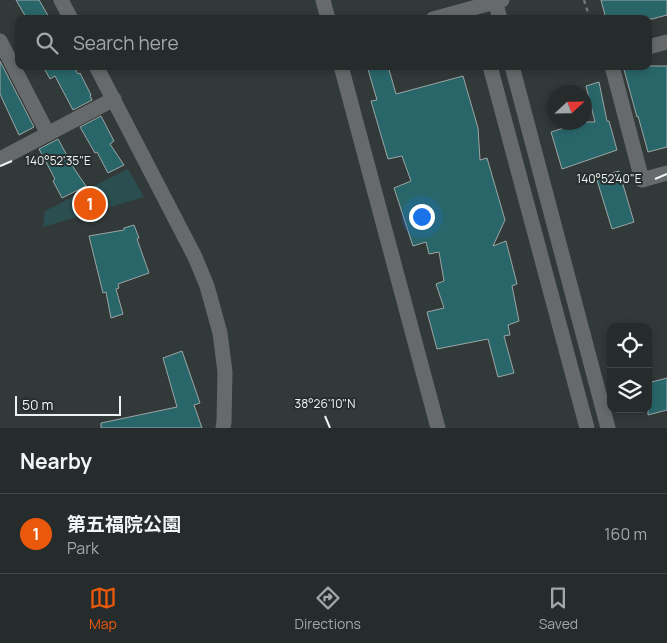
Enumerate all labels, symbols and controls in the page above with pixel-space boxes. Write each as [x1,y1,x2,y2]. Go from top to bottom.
search box [15,15,652,70]
icon: search [33,29,61,57]
text: Search here [73,30,179,56]
north arrow [547,85,592,130]
text: 140°52'35"E [25,152,91,169]
text: 140°52'40"E [577,170,642,187]
pin: 1 [74,185,106,223]
your location [409,204,435,230]
map controls [607,323,652,413]
button: locate [607,323,652,368]
button: layers [607,368,652,413]
scale bar [15,393,121,416]
text: 50 m [22,395,53,414]
text: 38°26'10"N [295,395,355,412]
text: Nearby [20,447,92,475]
text: 第五福院公園 [67,511,181,537]
text: 1 [32,523,40,545]
text: 160 m [604,523,647,545]
text: Park [67,537,99,559]
tab: Map [89,584,117,633]
tab: Directions [295,584,361,633]
tab: Saved [539,584,578,633]

